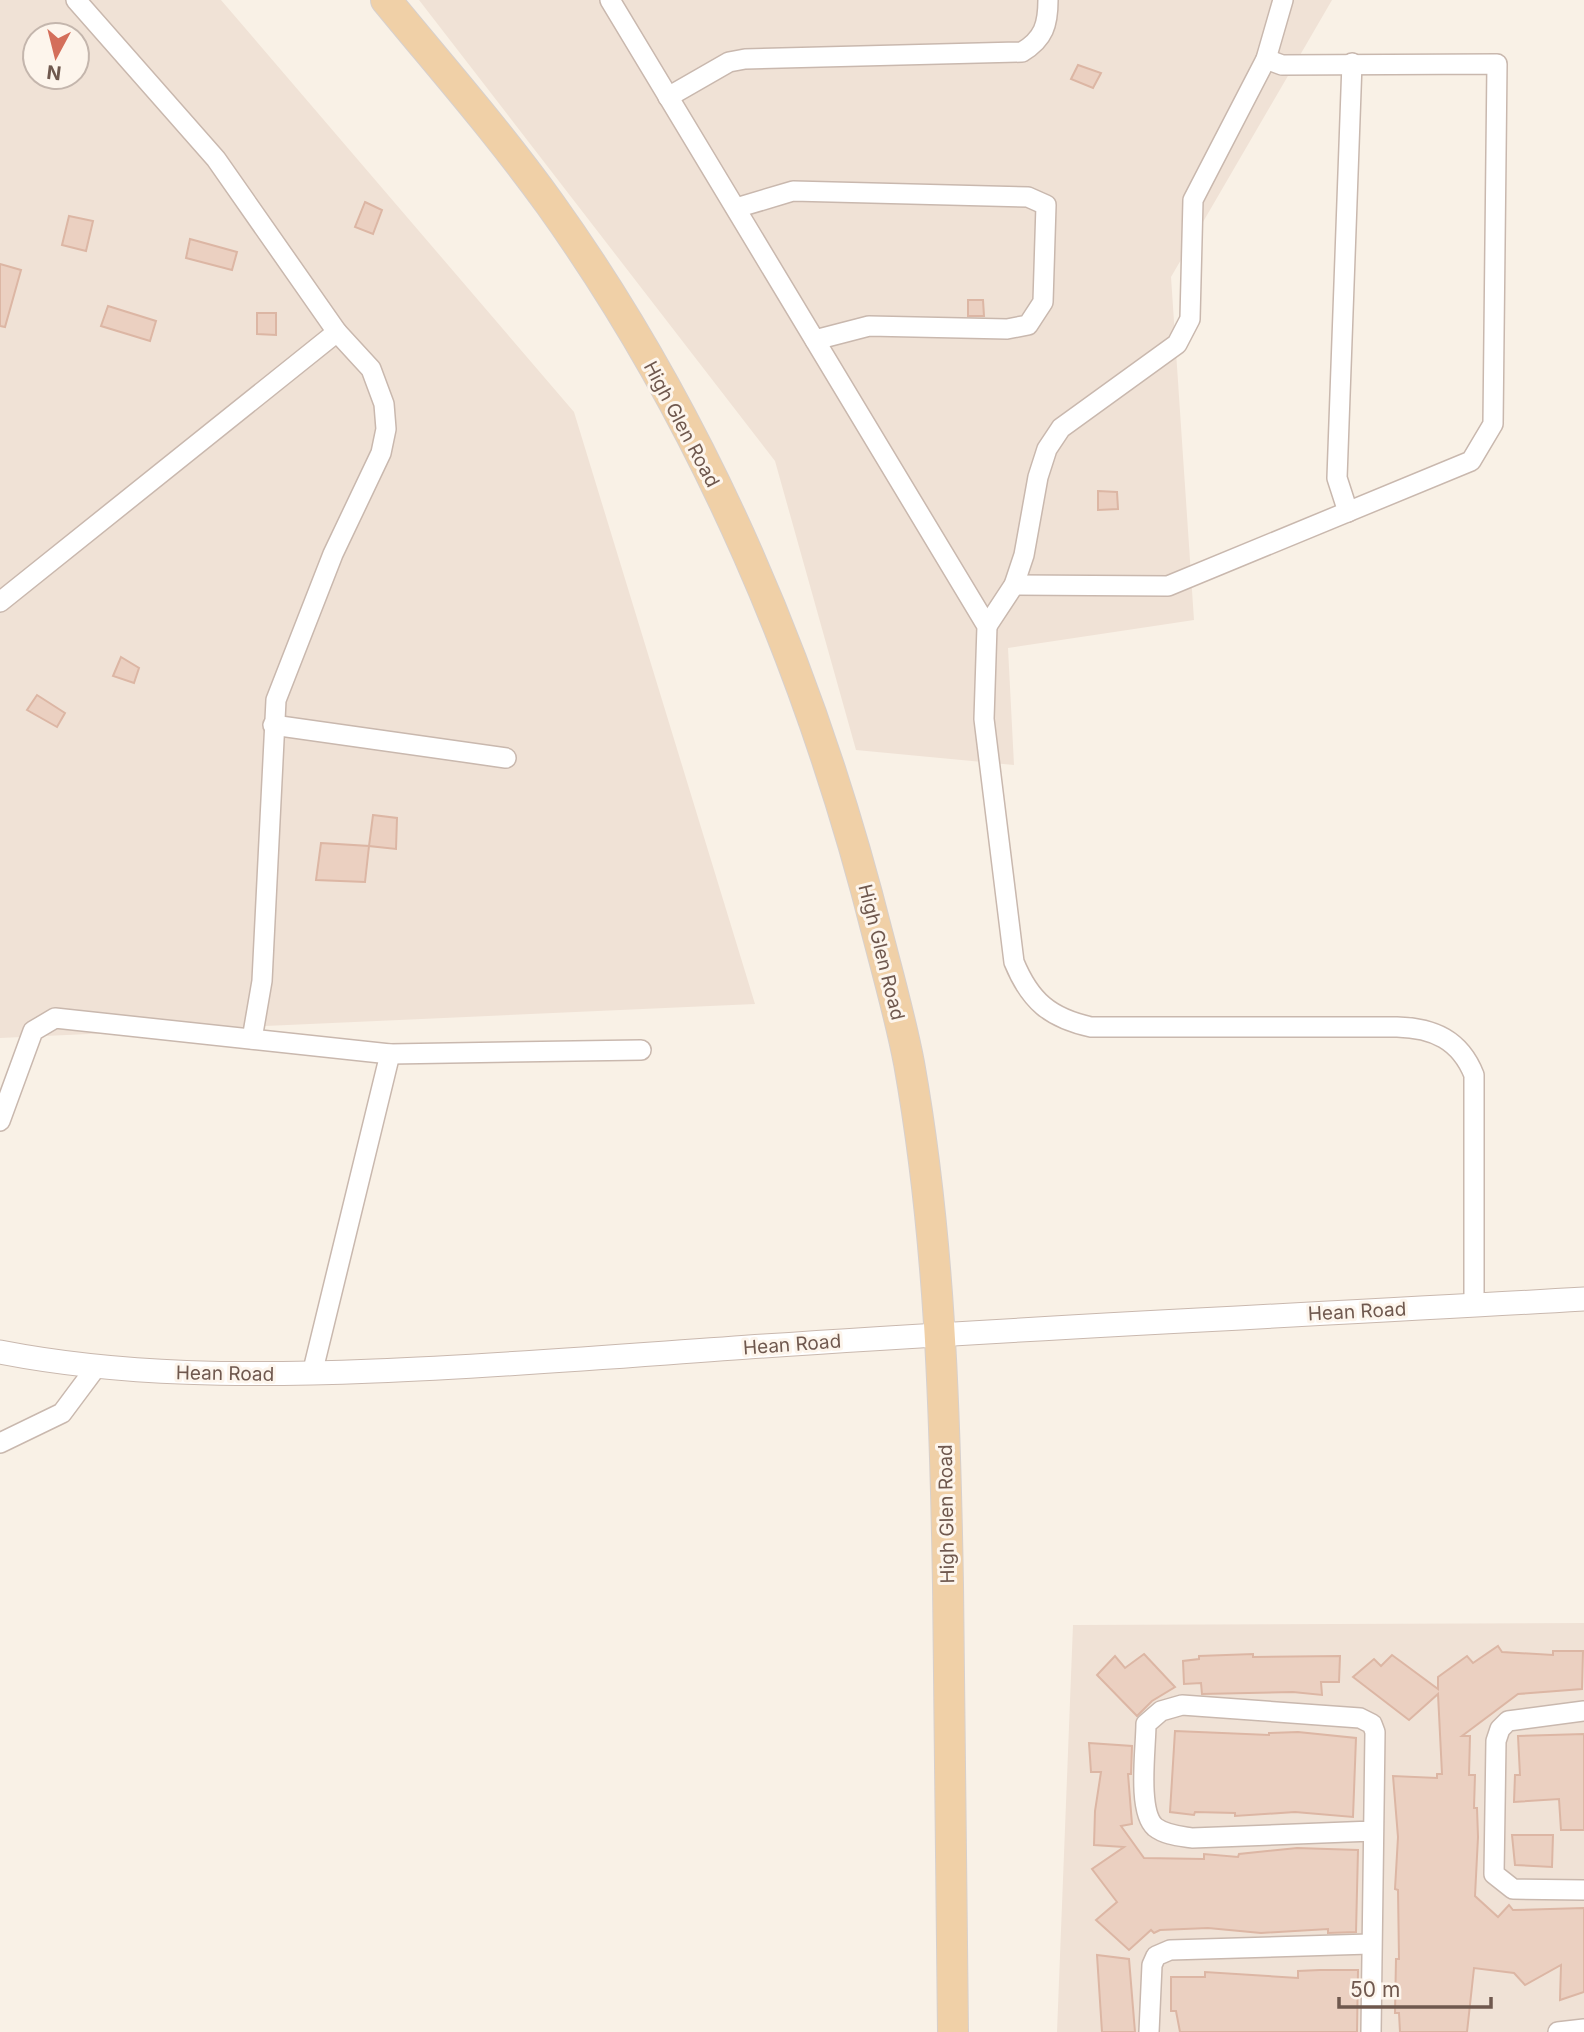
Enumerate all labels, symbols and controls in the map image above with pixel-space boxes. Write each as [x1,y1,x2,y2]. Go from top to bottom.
north arrow [21,21,91,91]
text: N [45,60,63,85]
street label: High Glen Road [639,357,724,491]
street label: High Glen Road [854,882,910,1022]
street label: Hean Road [1307,1297,1407,1326]
street label: Hean Road [742,1330,842,1359]
street label: Hean Road [176,1361,274,1386]
street label: High Glen Road [934,1444,959,1584]
scale bar [1339,1966,1491,2010]
text: 50 m [1350,1977,1400,2002]

